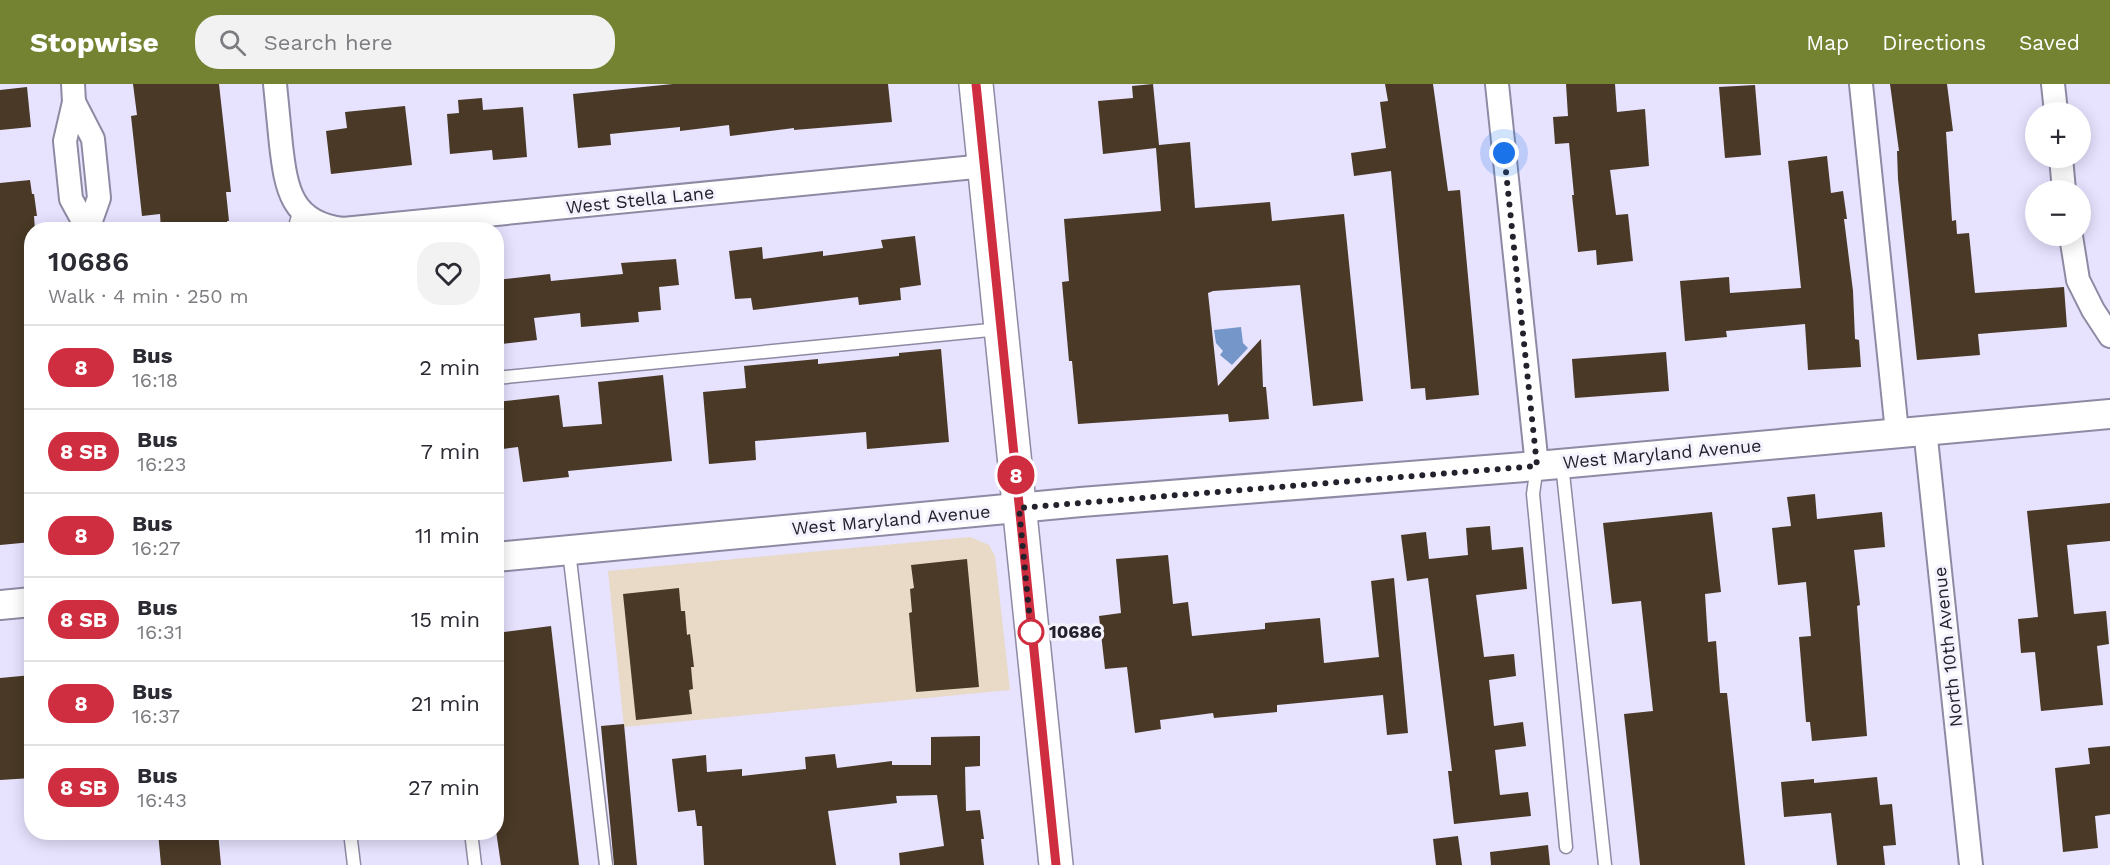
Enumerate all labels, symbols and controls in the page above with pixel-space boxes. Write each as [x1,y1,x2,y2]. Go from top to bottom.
search box [195,15,615,69]
text: Stopwise [30,26,159,59]
icon: search [216,26,249,59]
text: Search here [264,30,393,55]
text: Map [1806,30,1849,55]
text: Directions [1882,30,1986,55]
text: Saved [2019,30,2080,55]
map controls [2025,102,2091,246]
button: + [2025,102,2091,168]
your location [1489,138,1519,168]
button: − [2025,180,2091,246]
street label: West Stella Lane [565,181,715,218]
button: heart [417,242,480,305]
text: 10686 [48,245,129,278]
text: Walk · 4 min · 250 m [48,284,249,308]
text: Bus [132,343,172,368]
text: 8 [74,355,88,380]
text: 2 min [419,355,480,380]
text: 16:18 [132,368,178,392]
text: Bus [137,427,178,452]
street label: West Maryland Avenue [1562,434,1762,473]
text: 8 SB [60,439,107,464]
text: 7 min [420,439,480,464]
text: 16:23 [137,452,186,476]
line badge: 8 [996,456,1036,494]
text: 8 [1009,463,1023,488]
street label: West Maryland Avenue [791,500,991,539]
text: Bus [132,511,172,536]
text: 8 [74,523,88,548]
text: 11 min [415,523,480,548]
text: 16:27 [132,536,180,560]
street label: North 10th Avenue [1929,566,1966,728]
text: Bus [137,595,178,620]
text: 8 SB [60,607,107,632]
text: 15 min [411,607,480,632]
marker: 10686 [1018,619,1044,645]
text: 16:31 [137,620,182,644]
place label: 10686 [1049,621,1102,642]
text: Bus [132,679,172,704]
text: 8 [74,691,88,716]
text: 21 min [411,691,480,716]
text: 16:37 [132,704,180,728]
text: Bus [137,763,178,788]
text: 8 SB [60,775,107,800]
text: 27 min [408,775,480,800]
text: 16:43 [137,788,187,812]

